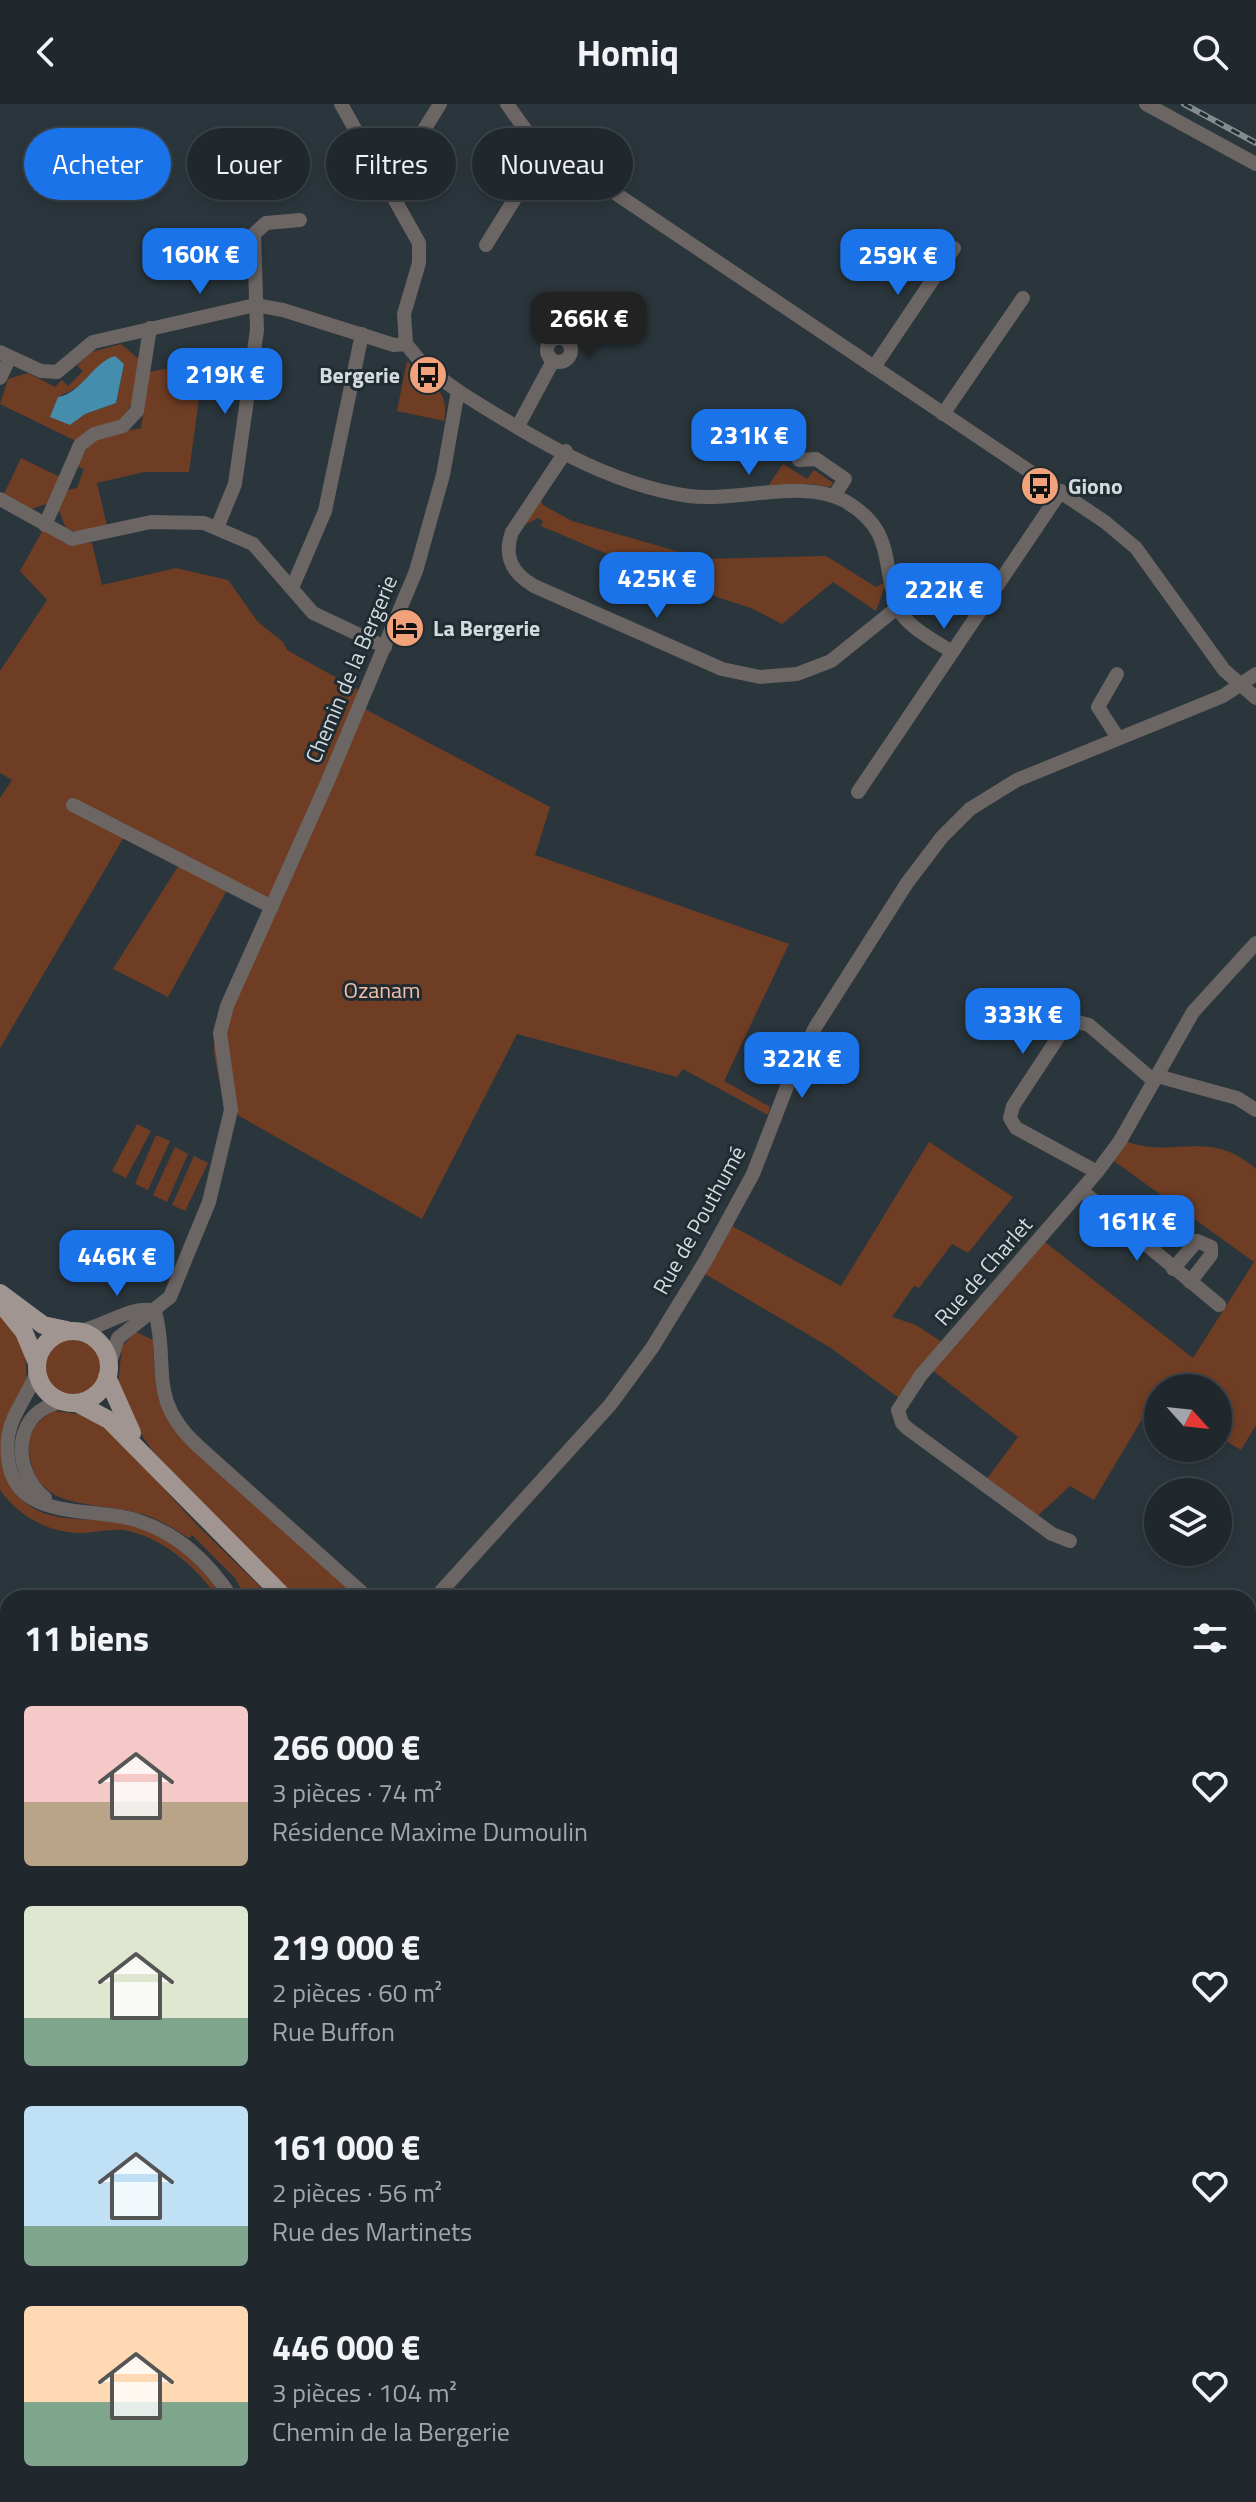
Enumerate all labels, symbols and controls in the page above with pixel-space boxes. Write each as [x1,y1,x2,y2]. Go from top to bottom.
text: Homiq [577,25,679,80]
icon: back [24,30,68,74]
icon: search [1188,30,1232,74]
chip: Acheter [24,128,171,200]
chip: Louer [187,128,310,200]
chip: Filtres [326,128,456,200]
chip: Nouveau [472,128,633,200]
pin: 160K € [135,228,265,296]
pin: 259K € [833,229,963,297]
text: 160K € [160,234,240,273]
text: 259K € [858,235,938,274]
pin: 266K € [524,292,654,360]
text: 266K € [549,298,629,337]
pin: 219K € [160,348,290,416]
text: 219K € [185,354,265,393]
bus stop icon: Bergerie [407,354,449,396]
place label: Bergerie [319,358,400,392]
pin: 231K € [684,409,814,477]
text: 231K € [709,415,789,454]
bus stop icon: Giono [1019,465,1061,507]
place label: Giono [1068,469,1123,503]
pin: 425K € [592,552,722,620]
text: 425K € [617,558,697,597]
pin: 222K € [879,563,1009,631]
text: 222K € [904,569,984,608]
street label: Chemin de la Bergerie [296,570,406,768]
hotel icon: La Bergerie [384,607,426,649]
place label: La Bergerie [433,611,540,645]
park label: Ozanam [344,973,420,1007]
pin: 333K € [958,988,1088,1056]
text: 333K € [983,994,1063,1033]
pin: 322K € [737,1032,867,1100]
text: 322K € [762,1038,842,1077]
street label: Rue de Pouthumé [644,1139,754,1301]
pin: 161K € [1072,1195,1202,1263]
text: 161K € [1097,1201,1177,1240]
street label: Rue de Charlet [926,1209,1040,1333]
pin: 446K € [52,1230,182,1298]
text: 446K € [77,1236,157,1275]
north arrow [1144,1374,1232,1462]
map controls [1144,1374,1232,1566]
button: layers [1144,1478,1232,1566]
text: 11 biens [24,1612,149,1664]
icon: filters [1188,1616,1232,1660]
text: 266 000 € [272,1721,420,1773]
icon: home [88,1738,184,1834]
icon: heart [1188,1764,1232,1808]
text: 3 pièces · 74 m² [272,1773,442,1812]
text: Résidence Maxime Dumoulin [272,1812,588,1851]
text: 219 000 € [272,1921,420,1973]
icon: home [88,1938,184,2034]
icon: heart [1188,1964,1232,2008]
text: 2 pièces · 60 m² [272,1973,442,2012]
text: Rue Buffon [272,2012,395,2051]
text: 161 000 € [272,2121,420,2173]
icon: home [88,2138,184,2234]
icon: heart [1188,2164,1232,2208]
text: 2 pièces · 56 m² [272,2173,442,2212]
text: Rue des Martinets [272,2212,472,2251]
text: 446 000 € [272,2321,420,2373]
icon: home [88,2338,184,2434]
icon: heart [1188,2364,1232,2408]
text: 3 pièces · 104 m² [272,2373,457,2412]
text: Chemin de la Bergerie [272,2412,510,2451]

